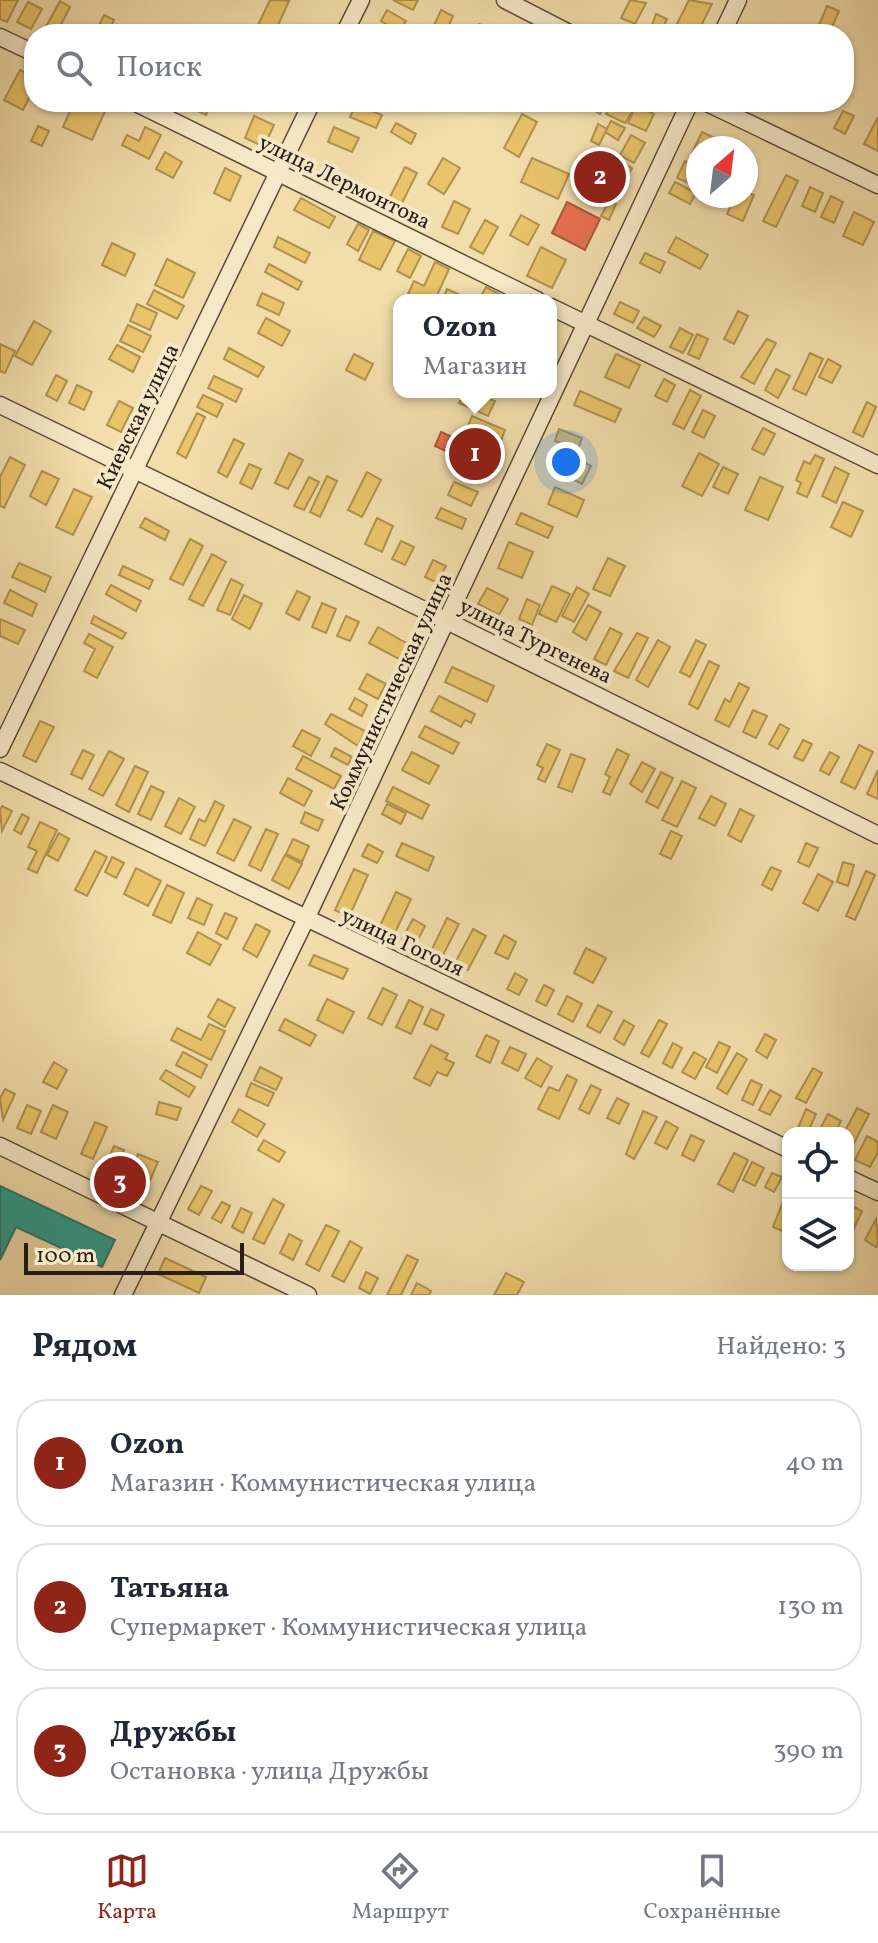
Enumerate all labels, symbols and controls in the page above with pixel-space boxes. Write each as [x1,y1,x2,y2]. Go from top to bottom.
search box [24,24,854,112]
icon: search [52,46,96,90]
text: Поиск [116,47,202,89]
street label: улица Лермонтова [253,128,435,238]
north arrow [686,136,758,208]
pin: 2 [574,147,626,207]
popup [393,294,557,398]
text: Ozon [423,307,497,349]
street label: Киевская улица [90,339,188,495]
text: Магазин [423,349,527,385]
pin: 1 [449,424,501,484]
your location [546,442,586,482]
street label: Коммунистическая улица [323,568,461,816]
street label: улица Тургенева [453,592,617,693]
street label: улица Гоголя [335,901,469,985]
map controls [782,1127,854,1271]
button: locate [782,1127,854,1199]
pin: 3 [94,1152,146,1212]
button: layers [782,1199,854,1271]
scale bar [24,1239,244,1275]
text: 100 m [36,1241,95,1272]
text: Рядом [32,1324,137,1371]
text: Найдено: 3 [716,1329,846,1365]
text: Ozon [110,1424,184,1466]
text: 1 [55,1445,65,1481]
text: 40 m [785,1445,844,1481]
text: Магазин · Коммунистическая улица [110,1466,536,1502]
text: Татьяна [110,1568,230,1610]
text: 2 [53,1589,67,1625]
text: 130 m [777,1589,844,1625]
text: Супермаркет · Коммунистическая улица [110,1610,588,1646]
text: Дружбы [110,1712,236,1754]
text: 3 [53,1733,67,1769]
text: 390 m [773,1733,844,1769]
text: Остановка · улица Дружбы [110,1754,429,1790]
tab: Карта [97,1849,157,1928]
tab: Маршрут [352,1849,449,1928]
tab: Сохранённые [643,1849,781,1928]

